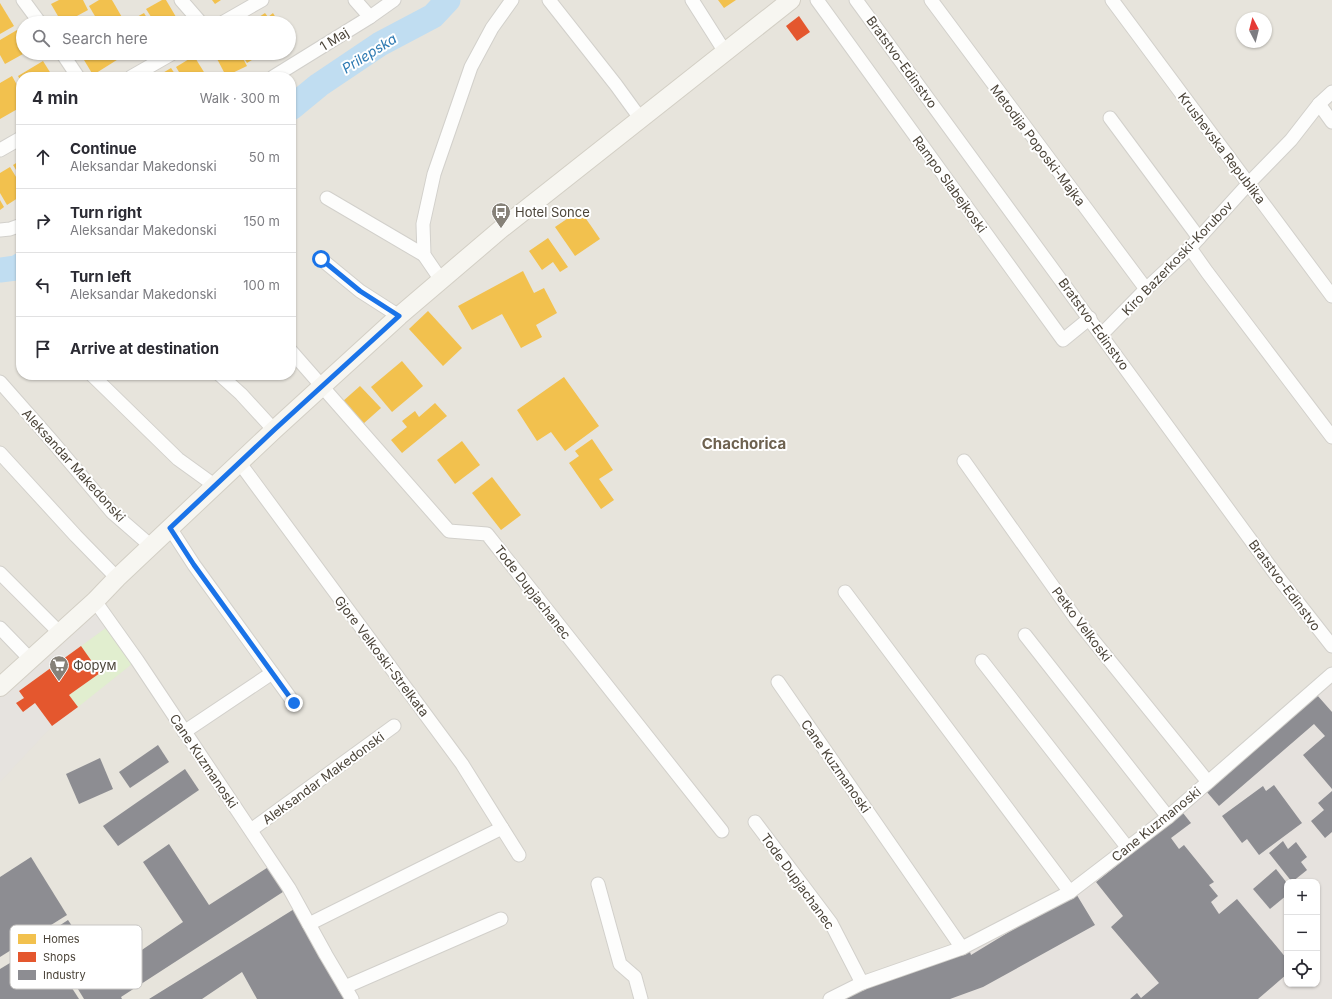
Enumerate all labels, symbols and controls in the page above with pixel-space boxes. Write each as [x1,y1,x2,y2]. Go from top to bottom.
north arrow [1236,12,1272,48]
street label: Bratstvo-Edinstvo [863,13,941,111]
search box [16,16,296,60]
street label: 1 Maj [317,24,351,54]
icon: search [30,27,52,49]
text: Search here [62,29,148,48]
water label: Prilepska [339,29,400,76]
street label: Metodija Poposki-Majka [987,81,1089,209]
text: 4 min [32,88,78,108]
street label: Krushevska Republika [1175,89,1269,207]
text: Walk · 300 m [200,90,280,106]
street label: Rampo Slabejkoski [910,133,990,235]
text: Continue [70,139,137,158]
icon: ahead [32,146,54,168]
text: 50 m [249,149,280,165]
text: Aleksandar Makedonski [70,158,217,174]
street label: Kiro Bazerkoski-Korubov [1118,197,1236,319]
bus stop icon: Hotel Sonce [490,201,512,229]
text: Turn right [70,203,142,222]
place label: Hotel Sonce [515,204,590,220]
icon: right [32,210,54,232]
text: 150 m [244,213,280,229]
text: Aleksandar Makedonski [70,222,217,238]
route start [312,250,330,268]
text: Turn left [70,267,131,286]
icon: left [32,274,54,296]
street label: Bratstvo-Edinstvo [1055,275,1133,373]
text: 100 m [243,277,280,293]
text: Aleksandar Makedonski [70,286,217,302]
icon: arrive [32,338,54,360]
text: Arrive at destination [70,339,219,358]
street label: Aleksandar Makedonski [19,405,129,525]
district label: Chachorica [702,434,786,453]
street label: Bratstvo-Edinstvo [1246,536,1325,634]
street label: Tode Dupjachanec [491,542,575,642]
street label: Petko Velkoski [1049,584,1115,664]
street label: Gjore Velkoski-Strelkata [331,592,433,720]
supermarket icon: Форум [48,654,70,682]
place label: Форум [73,657,117,673]
route end [285,694,303,712]
street label: Cane Kuzmanoski [167,711,241,811]
street label: Cane Kuzmanoski [798,716,874,816]
street label: Aleksandar Makedonski [259,728,387,828]
street label: Cane Kuzmanoski [1108,783,1204,865]
street label: Tode Dupjachanec [758,830,838,932]
map controls [1284,879,1320,987]
button: + [1284,879,1320,915]
button: − [1284,915,1320,951]
legend [10,925,142,989]
text: Homes [43,932,80,946]
text: Shops [43,950,76,964]
button: locate [1284,951,1320,987]
text: Industry [43,968,86,982]

